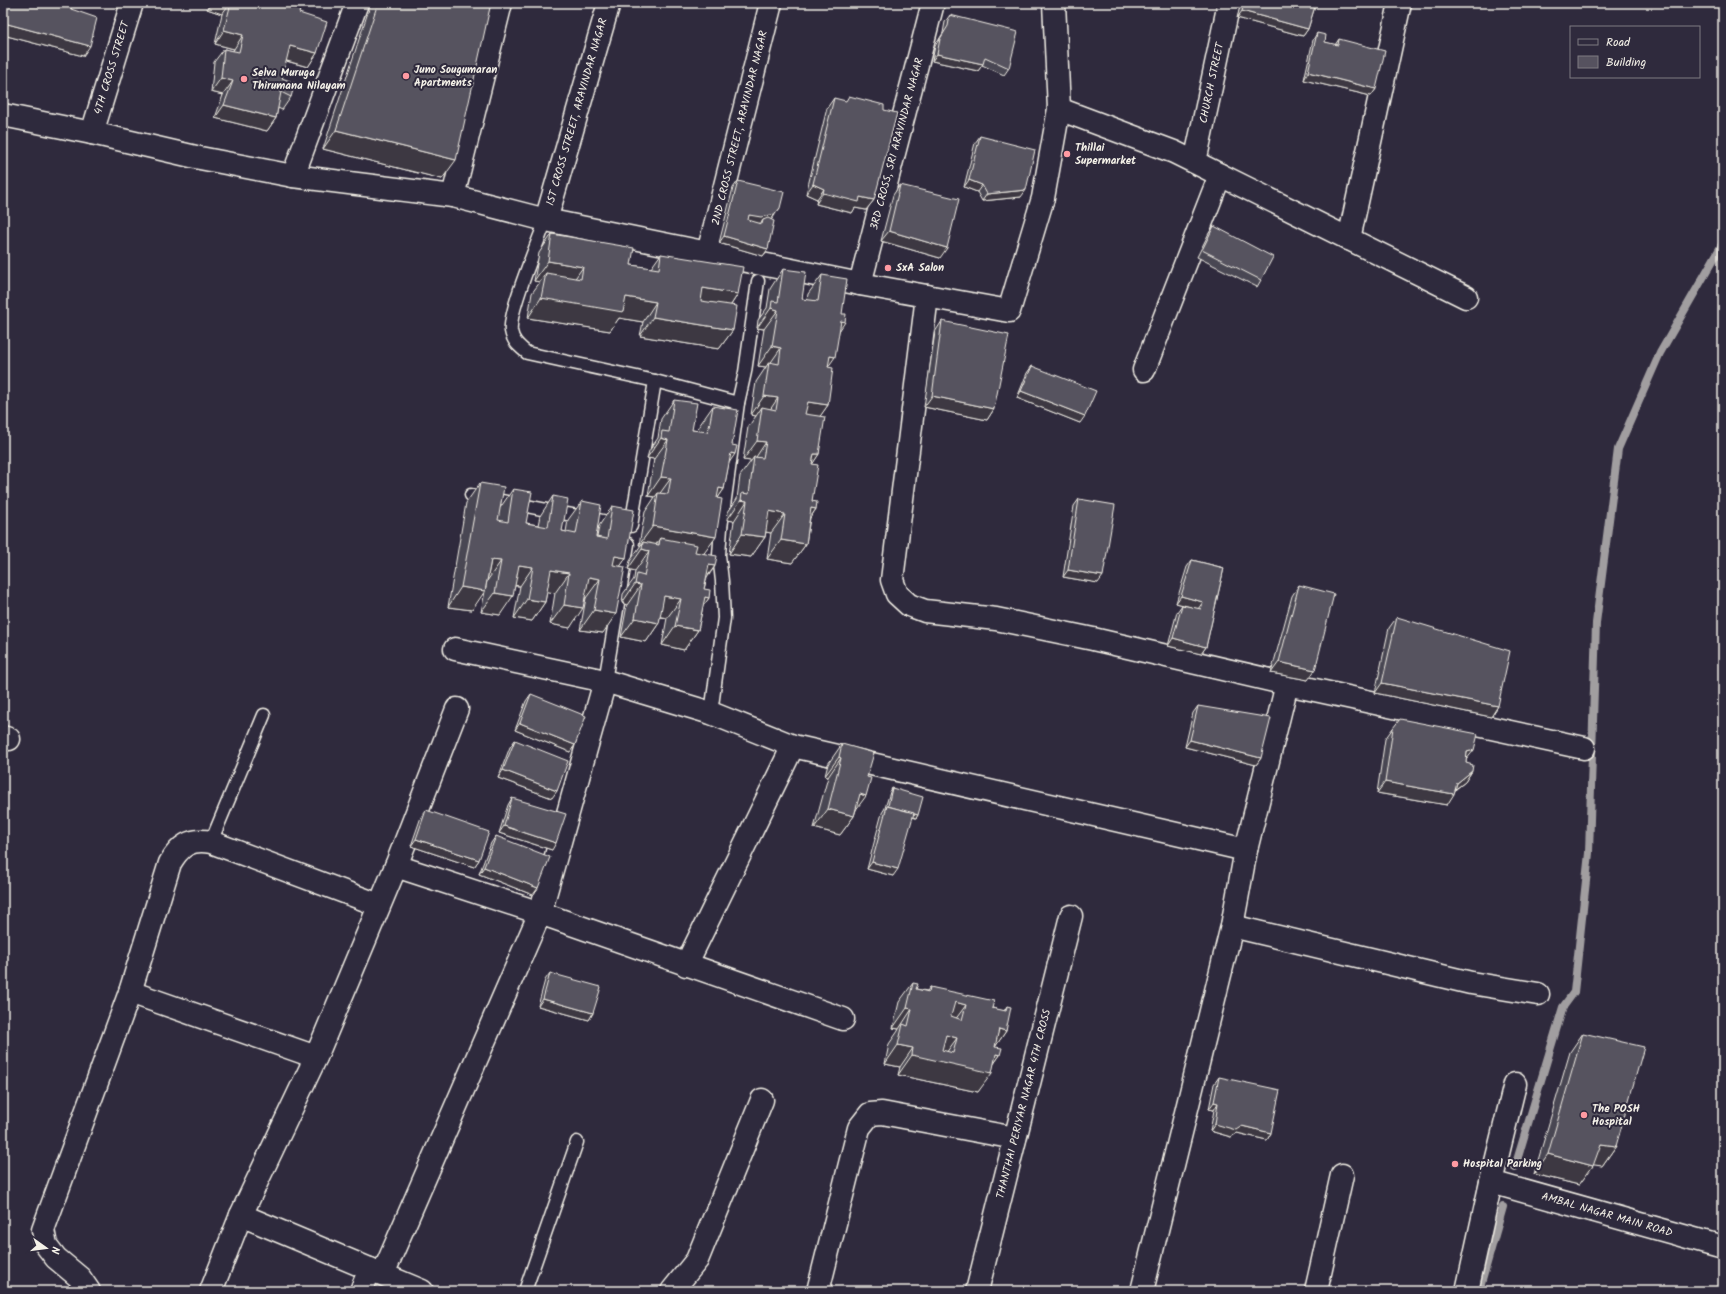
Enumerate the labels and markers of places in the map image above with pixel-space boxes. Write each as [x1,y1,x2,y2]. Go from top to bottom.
place label: Juno Sougumaran Apartments [414,61,497,92]
place label: Selva Muruga Thirumana Nilayam [252,64,346,95]
marker: Juno Sougumaran Apartments [401,71,411,81]
marker: Selva Muruga Thirumana Nilayam [239,74,249,84]
place label: Thillai Supermarket [1075,139,1137,170]
marker: Thillai Supermarket [1062,149,1072,159]
place label: SxA Salon [896,259,944,277]
marker: SxA Salon [883,263,893,273]
place label: The POSH Hospital [1592,1100,1640,1131]
marker: The POSH Hospital [1579,1110,1589,1120]
place label: Hospital Parking [1463,1155,1542,1173]
marker: Hospital Parking [1450,1159,1460,1169]

